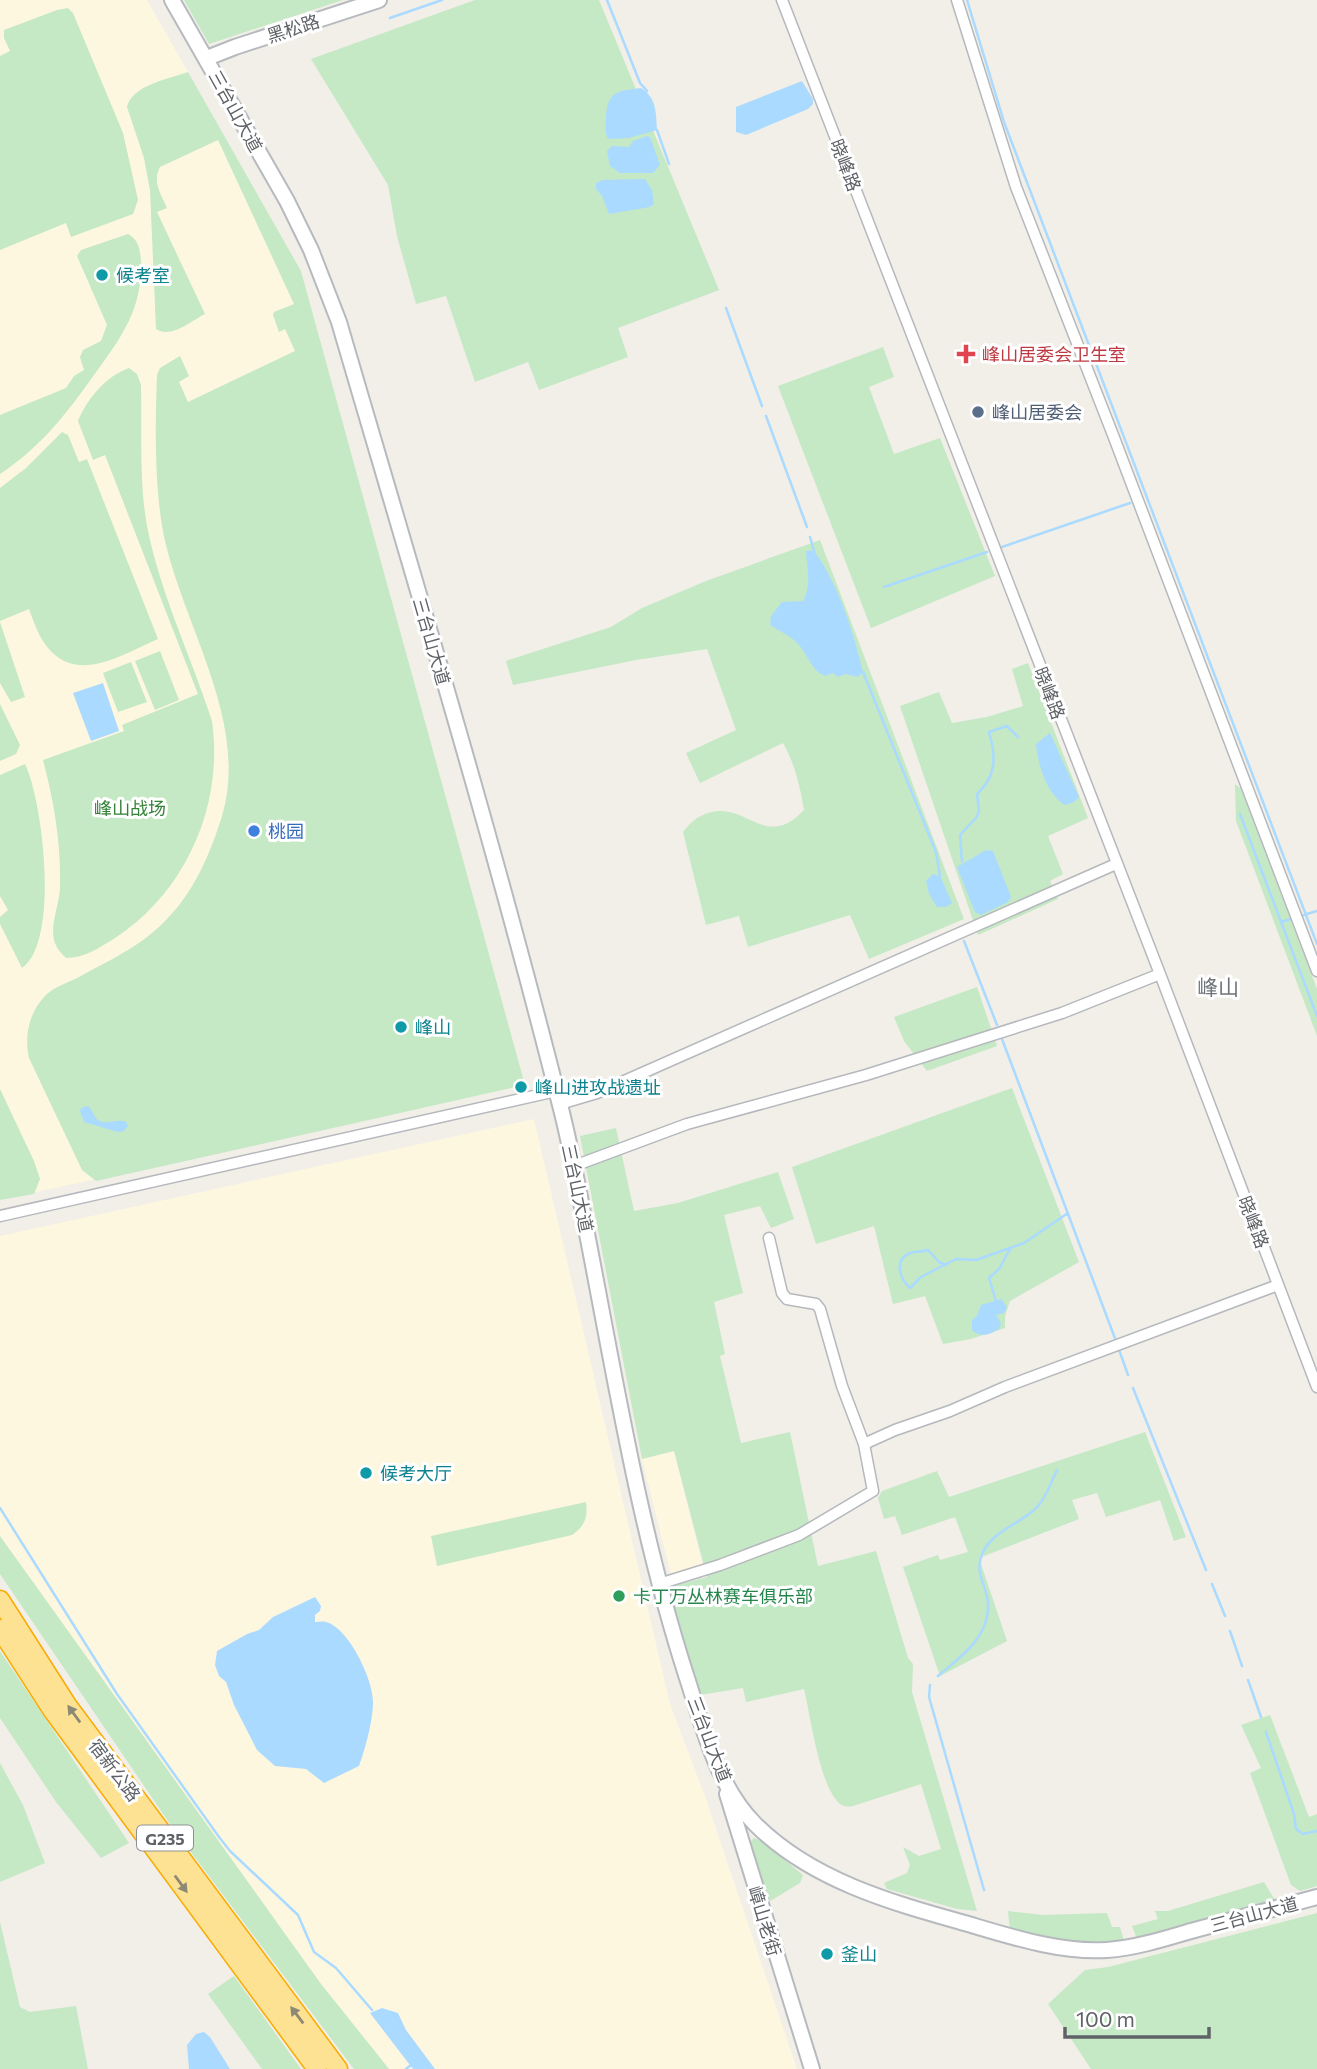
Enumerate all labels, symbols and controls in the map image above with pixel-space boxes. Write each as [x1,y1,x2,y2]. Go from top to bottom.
street label: 黑松路 [264,9,322,47]
street label: 三台山大道 [205,66,267,156]
street label: 晓峰路 [826,136,866,194]
place label: 候考室 [116,264,170,286]
marker: 候考室 [94,267,110,283]
place label: 峰山居委会卫生室 [982,343,1126,365]
marker: 峰山居委会卫生室 [956,344,976,364]
place label: 峰山居委会 [992,401,1082,423]
marker: 峰山居委会 [970,404,986,420]
street label: 三台山大道 [409,595,455,687]
street label: 晓峰路 [1030,664,1070,722]
park label: 峰山战场 [94,797,166,819]
place label: 桃园 [268,820,304,842]
marker: 桃园 [246,823,262,839]
district label: 峰山 [1197,974,1239,999]
place label: 峰山 [415,1016,451,1038]
marker: 峰山 [393,1019,409,1035]
place label: 峰山进攻战遗址 [535,1076,661,1098]
marker: 峰山进攻战遗址 [513,1079,529,1095]
street label: 三台山大道 [558,1142,598,1234]
street label: 晓峰路 [1234,1193,1274,1251]
place label: 候考大厅 [380,1462,452,1484]
marker: 候考大厅 [358,1465,374,1481]
place label: 卡丁万丛林赛车俱乐部 [633,1585,813,1607]
marker: 卡丁万丛林赛车俱乐部 [611,1588,627,1604]
street label: 三台山大道 [684,1693,736,1785]
one-way arrow [67,1705,81,1723]
street label: 宿新公路 [85,1735,145,1805]
road number: G235 [137,1826,193,1850]
one-way arrow [174,1875,188,1893]
street label: 嶂山老街 [744,1883,786,1959]
street label: 三台山大道 [1208,1892,1300,1936]
place label: 釜山 [841,1943,877,1965]
marker: 釜山 [819,1946,835,1962]
scale bar [1065,1996,1208,2040]
one-way arrow [290,2006,305,2024]
text: 100 m [1076,2006,1135,2031]

